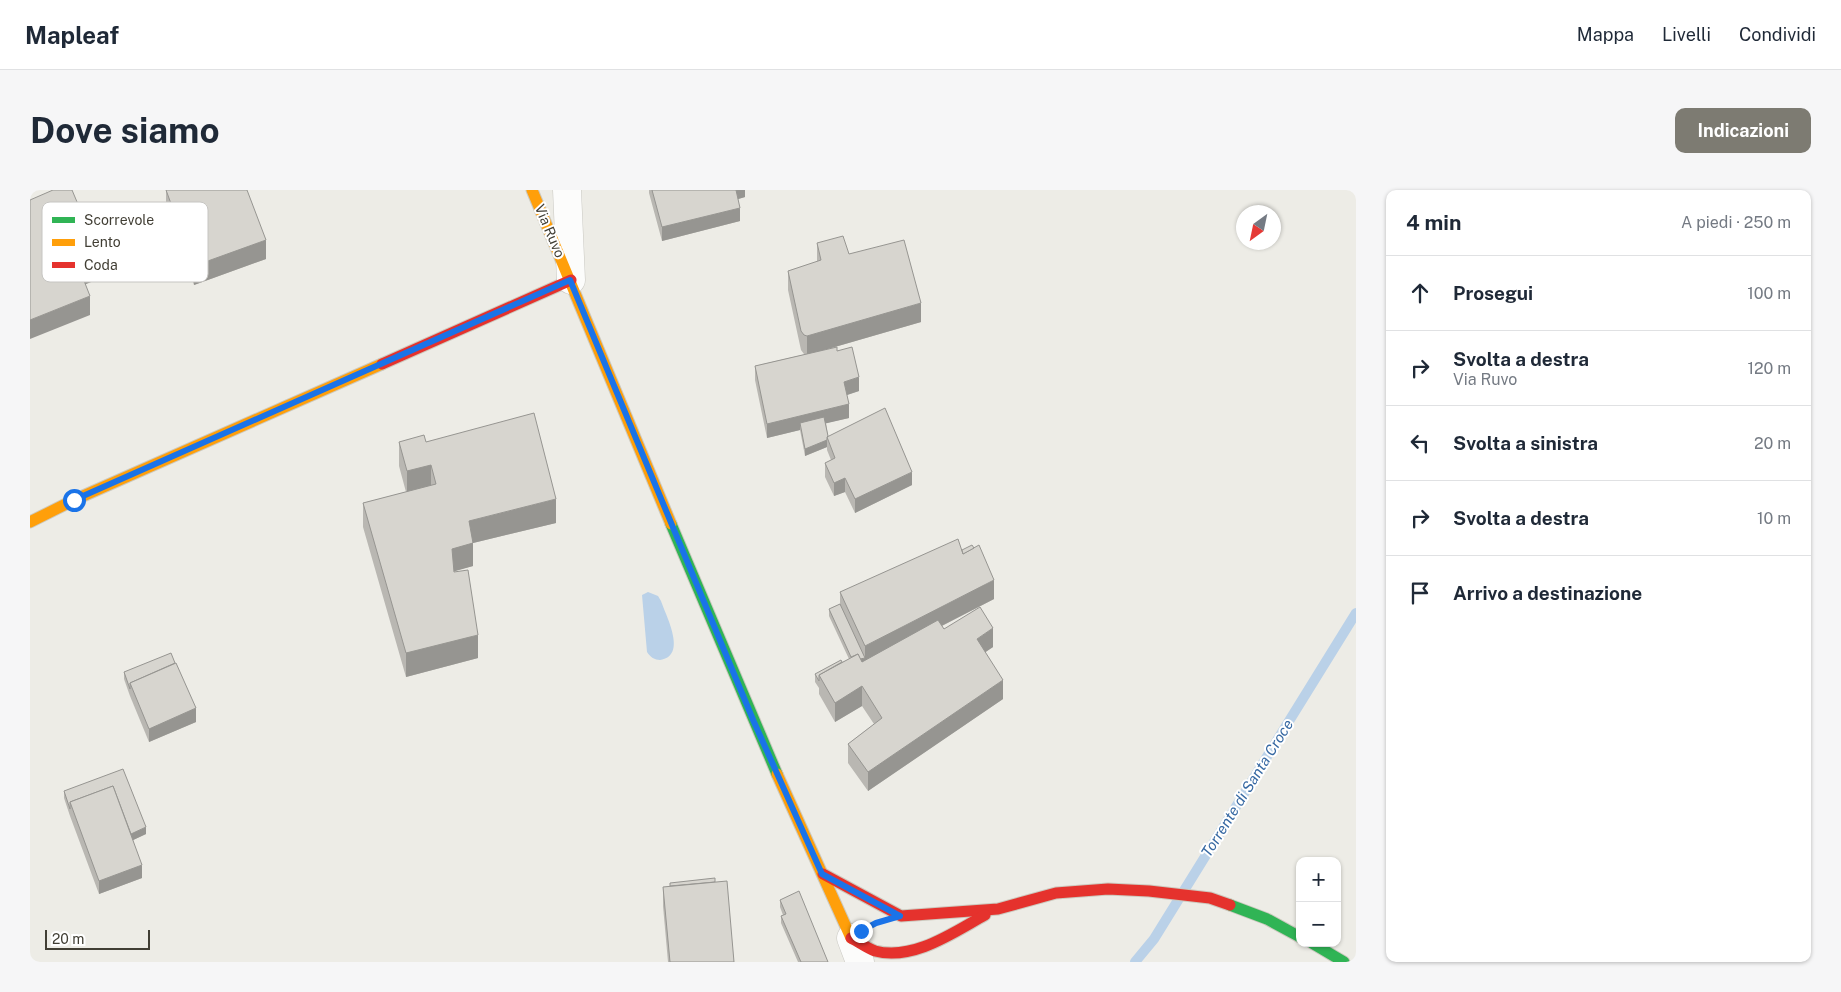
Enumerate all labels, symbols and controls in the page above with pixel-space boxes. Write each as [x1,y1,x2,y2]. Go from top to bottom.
text: Mapleaf [25,21,119,49]
text: Mappa [1577,24,1634,45]
text: Livelli [1662,24,1711,45]
text: Condividi [1739,24,1816,45]
button: Indicazioni [1675,108,1811,153]
text: Dove siamo [30,110,220,151]
legend [42,202,208,282]
street label: Via Ruvo [532,202,568,260]
north arrow [1236,205,1281,250]
text: 4 min [1406,210,1461,235]
text: Scorrevole [84,212,154,228]
text: A piedi · 250 m [1681,213,1791,232]
text: Lento [84,234,121,250]
text: Coda [84,257,118,273]
icon: ahead [1406,279,1434,307]
text: Prosegui [1453,282,1533,304]
text: 100 m [1747,284,1791,303]
text: Svolta a destra [1453,348,1589,370]
icon: right [1406,354,1434,382]
text: 120 m [1747,359,1791,378]
text: Via Ruvo [1453,370,1517,389]
icon: left [1406,429,1434,457]
text: Svolta a sinistra [1453,432,1598,454]
text: 20 m [1754,434,1791,453]
route start [63,489,86,512]
icon: right [1406,504,1434,532]
text: Svolta a destra [1453,507,1589,529]
text: 10 m [1757,509,1791,528]
icon: arrive [1406,579,1434,607]
text: Arrivo a destinazione [1453,582,1642,604]
water label: Torrente di Santa Croce [1198,716,1296,860]
map controls [1296,857,1341,947]
button: + [1296,857,1341,902]
button: − [1296,902,1341,947]
route end [850,920,873,943]
scale bar [45,927,150,950]
text: 20 m [52,931,84,947]

